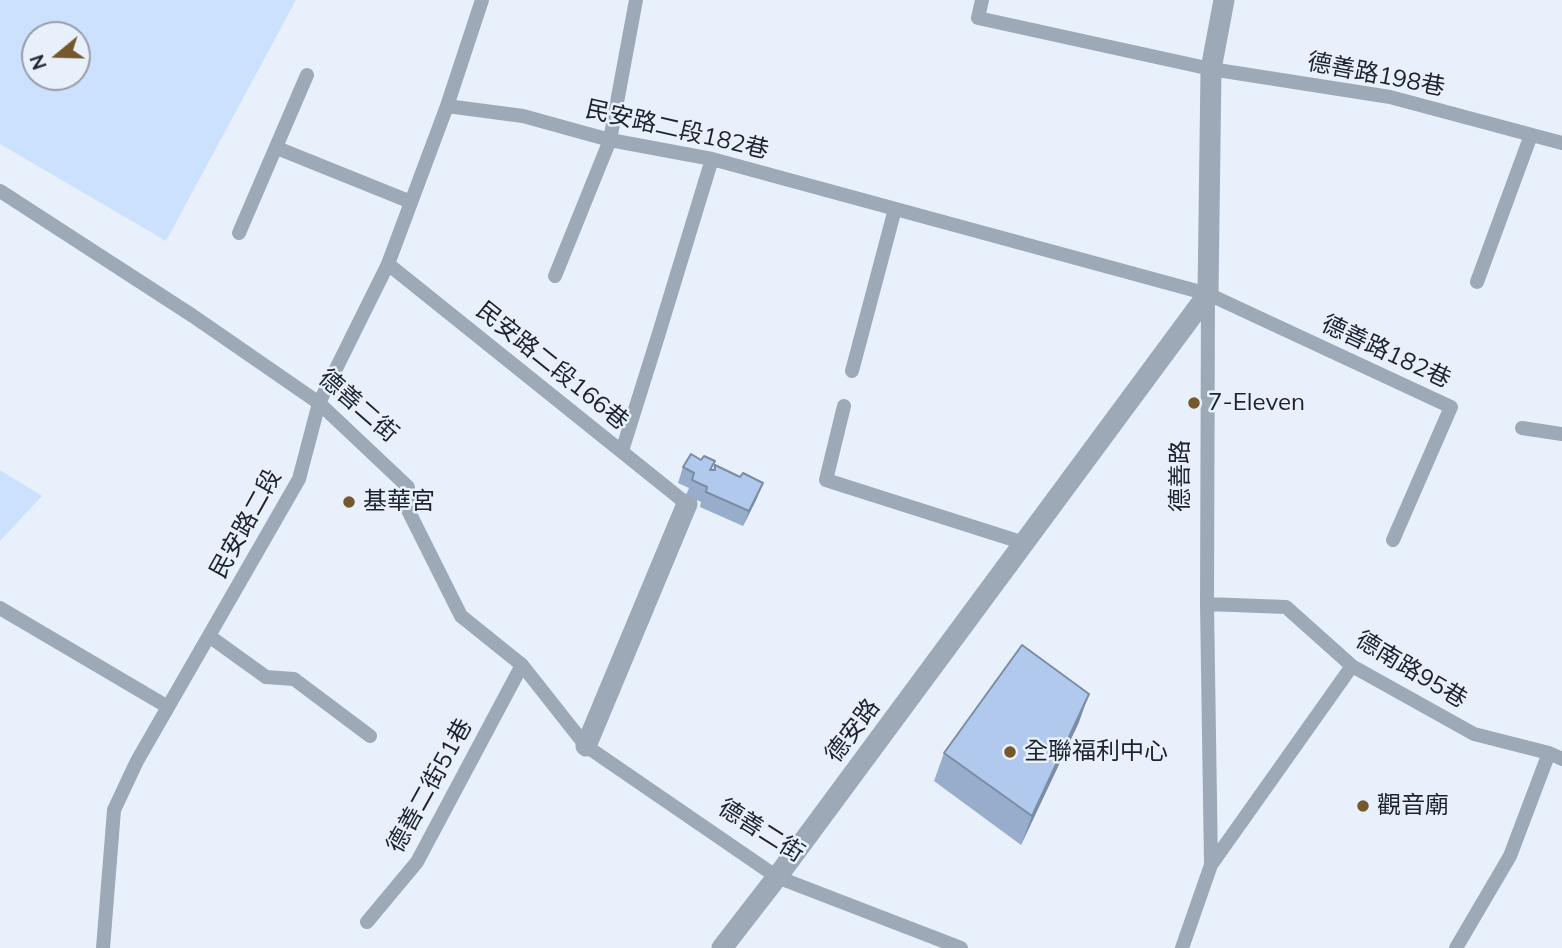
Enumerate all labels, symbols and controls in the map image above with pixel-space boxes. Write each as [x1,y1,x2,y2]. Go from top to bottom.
north arrow [21,21,91,91]
street label: 德善路198巷 [1305,48,1447,102]
text: N [24,51,52,73]
street label: 民安路二段182巷 [583,95,771,165]
street label: 民安路二段166巷 [470,296,634,436]
street label: 德善路182巷 [1317,310,1455,394]
street label: 德善二街 [312,364,404,448]
place label: 7-Eleven [1208,389,1305,417]
marker: 7-Eleven [1186,395,1202,411]
street label: 德善路 [1167,440,1195,512]
street label: 民安路二段 [204,465,288,583]
place label: 基華宮 [363,488,435,516]
marker: 基華宮 [341,494,357,510]
street label: 德南路95巷 [1350,626,1472,714]
street label: 德安路 [820,694,886,768]
street label: 德善二街51巷 [381,714,479,858]
place label: 全聯福利中心 [1024,738,1168,766]
marker: 全聯福利中心 [1002,744,1018,760]
place label: 觀音廟 [1377,792,1449,820]
street label: 德善二街 [713,793,809,869]
marker: 觀音廟 [1355,798,1371,814]

